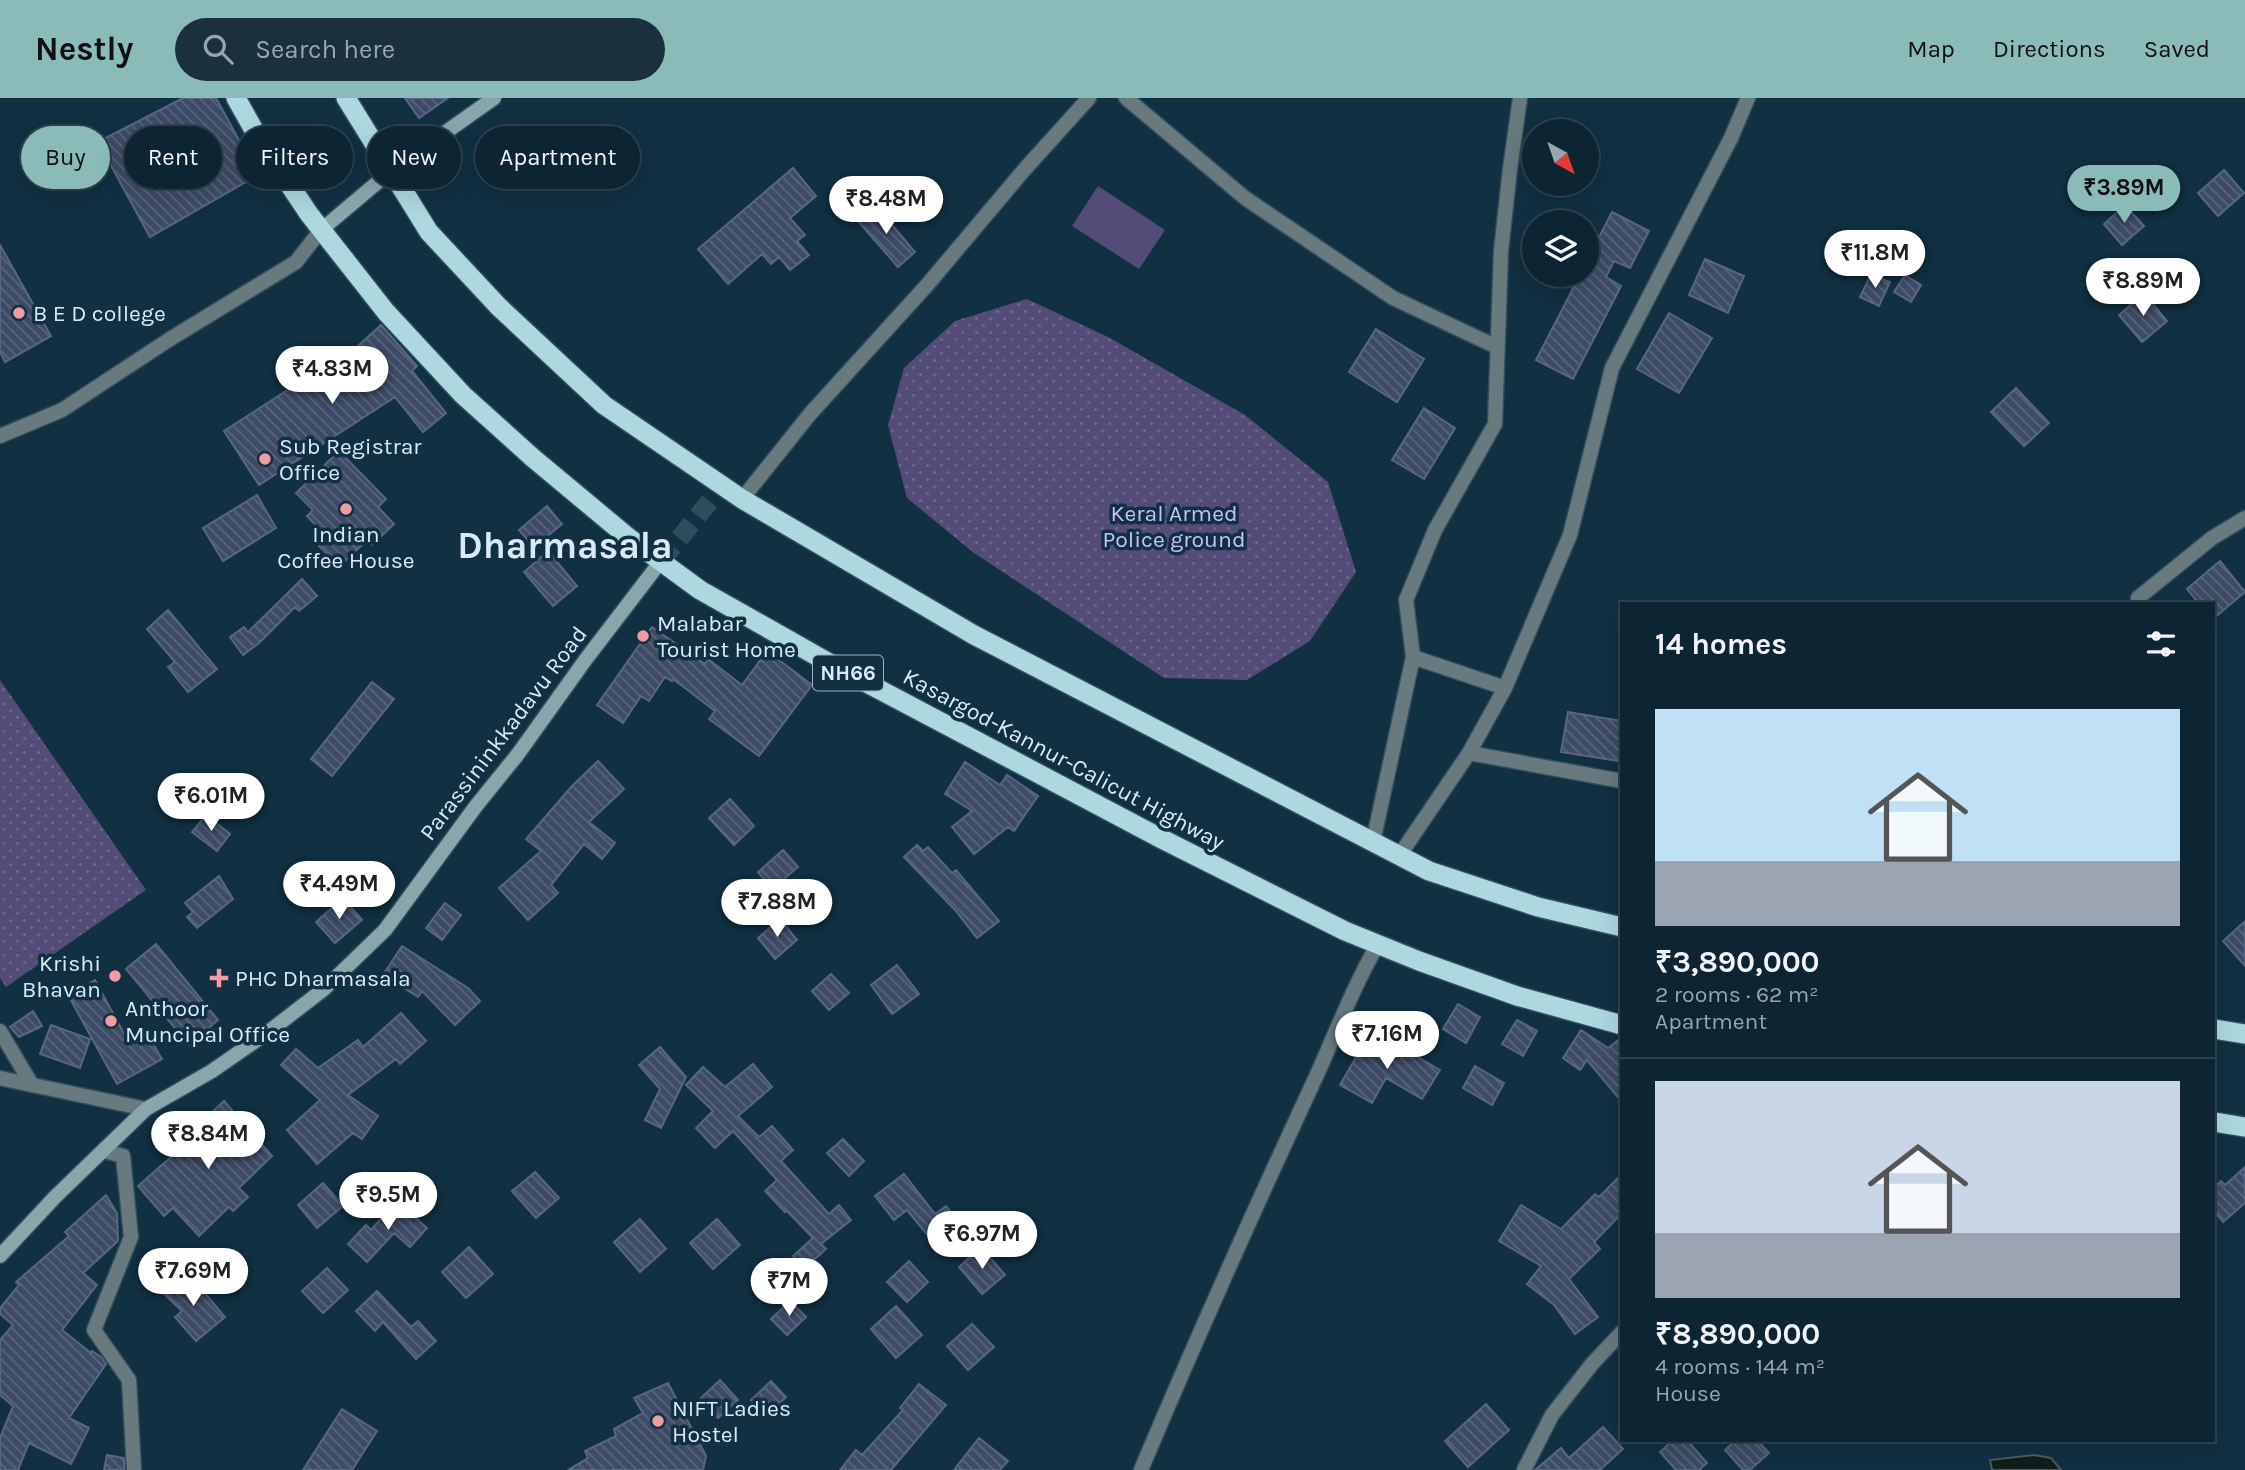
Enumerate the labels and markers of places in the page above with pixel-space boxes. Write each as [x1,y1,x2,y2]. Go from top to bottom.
pin: ₹3.89M [2067,166,2181,225]
pin: ₹8.48M [829,176,943,236]
pin: ₹11.8M [1818,230,1932,290]
pin: ₹8.89M [2086,258,2200,318]
place label: B E D college [33,300,166,327]
marker: B E D college [11,305,27,321]
pin: ₹4.83M [275,346,389,406]
place label: Sub Registrar Office [279,433,422,486]
marker: Sub Registrar Office [257,451,273,467]
marker: Indian Coffee House [338,501,354,517]
place label: Indian Coffee House [277,521,415,574]
place label: Malabar Tourist Home [657,610,796,663]
marker: Malabar Tourist Home [635,628,651,644]
pin: ₹6.01M [154,774,268,833]
pin: ₹4.49M [282,862,396,921]
pin: ₹7.88M [720,880,834,939]
place label: Krishi Bhavan [22,950,101,1003]
place label: PHC Dharmasala [235,965,411,992]
marker: Krishi Bhavan [107,968,123,984]
marker: PHC Dharmasala [209,968,229,988]
place label: Anthoor Muncipal Office [125,995,290,1048]
pin: ₹7.16M [1330,1012,1444,1071]
marker: Anthoor Muncipal Office [103,1013,119,1029]
pin: ₹8.84M [151,1112,265,1171]
pin: ₹9.5M [339,1172,437,1232]
pin: ₹6.97M [925,1212,1039,1271]
pin: ₹7.69M [136,1248,250,1308]
pin: ₹7M [755,1258,823,1318]
place label: NIFT Ladies Hostel [672,1395,791,1448]
marker: NIFT Ladies Hostel [650,1413,666,1429]

